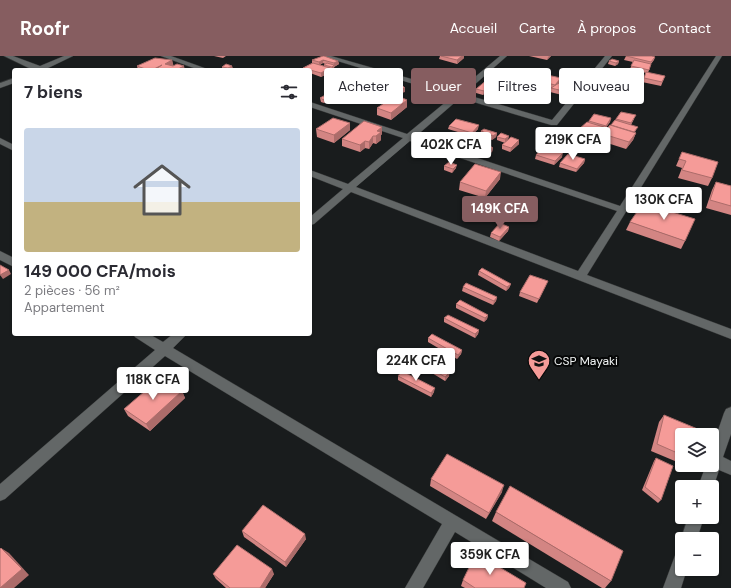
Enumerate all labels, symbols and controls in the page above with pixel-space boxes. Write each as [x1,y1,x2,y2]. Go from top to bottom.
text: Roofr [20,16,69,41]
text: Accueil [450,19,497,37]
text: Carte [519,19,555,37]
text: À propos [577,19,636,37]
text: Contact [658,19,711,37]
chip: Acheter [324,68,403,104]
chip: Louer [411,68,476,104]
chip: Filtres [484,68,551,104]
chip: Nouveau [559,68,644,104]
text: 7 biens [24,81,83,103]
icon: filters [278,81,300,103]
pin: 219K CFA [532,127,614,161]
text: 219K CFA [544,131,602,148]
pin: 402K CFA [410,132,492,166]
text: 402K CFA [420,136,482,153]
icon: home [126,154,198,226]
pin: 130K CFA [623,187,705,221]
text: 130K CFA [635,191,693,208]
pin: 149K CFA [459,196,541,230]
text: 149K CFA [471,200,529,217]
text: 149 000 CFA/mois [24,260,176,282]
text: 2 pièces · 56 m² [24,282,120,299]
text: Appartement [24,299,105,316]
pin: 224K CFA [375,348,457,382]
school or university icon: CSP Mayaki [526,348,552,381]
text: 224K CFA [386,352,446,369]
place label: CSP Mayaki [554,353,618,369]
pin: 118K CFA [112,367,194,401]
text: 118K CFA [126,371,180,388]
map controls [675,428,719,576]
button: layers [675,428,719,472]
button: + [675,480,719,524]
button: − [675,532,719,576]
pin: 359K CFA [449,542,531,576]
text: 359K CFA [460,546,520,563]

